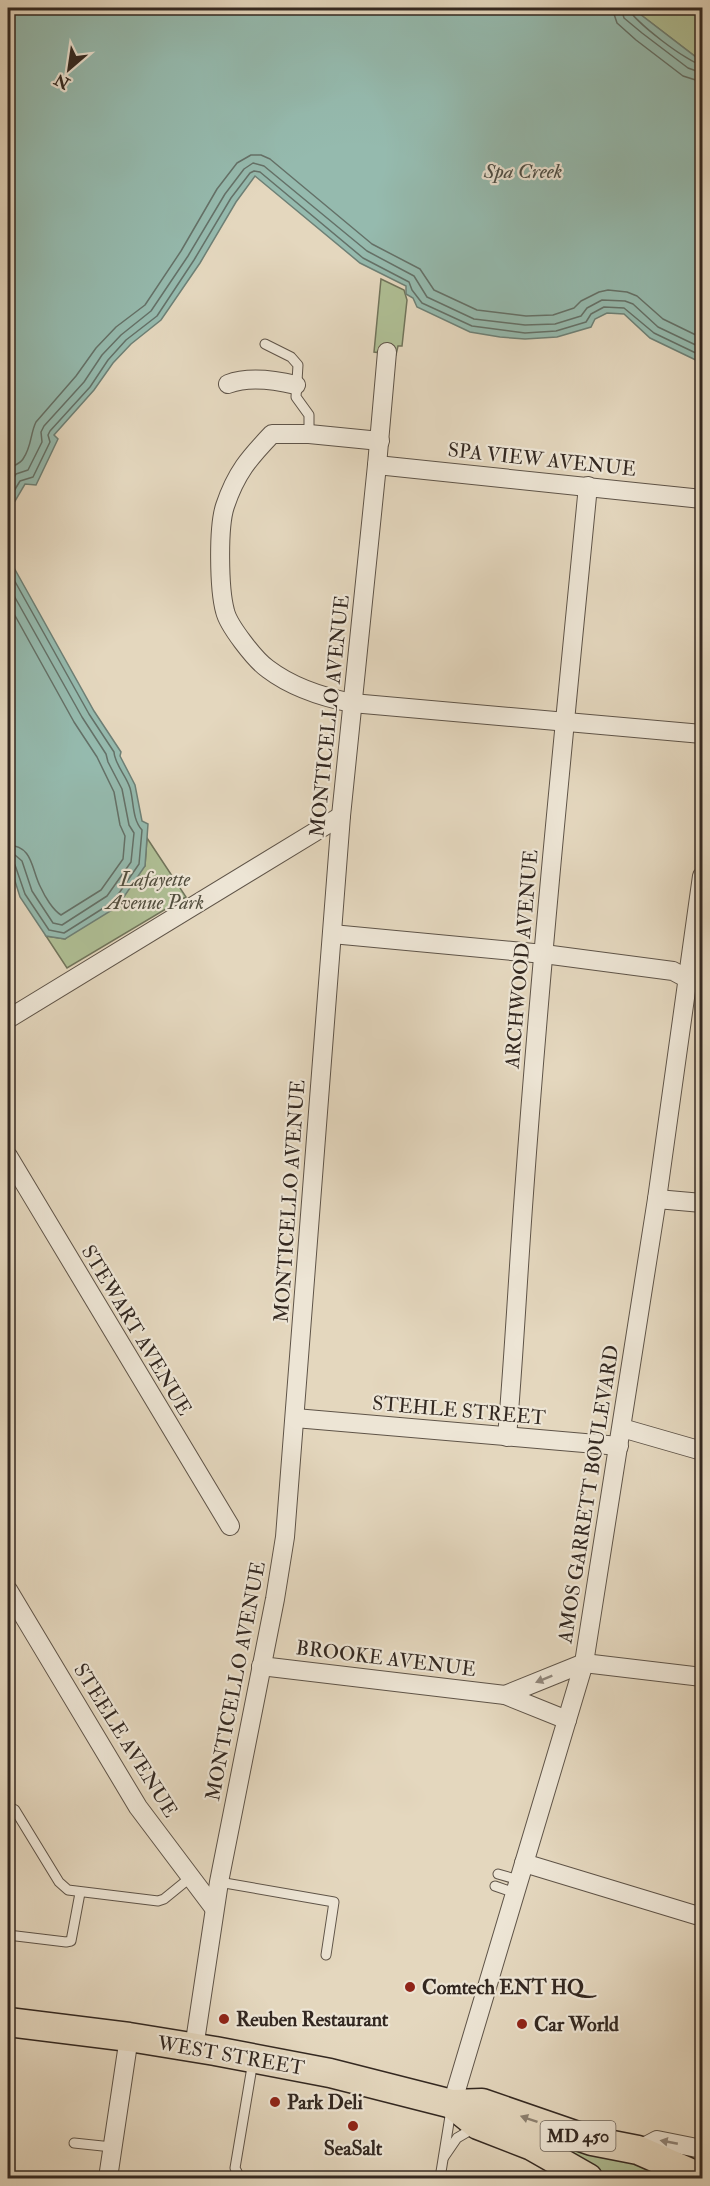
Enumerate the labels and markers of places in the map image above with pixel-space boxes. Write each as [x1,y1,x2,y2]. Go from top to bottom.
place label: Comtech ENT HQ [422,1975,597,2000]
marker: Comtech ENT HQ [403,1980,417,1994]
place label: Reuben Restaurant [236,2007,389,2032]
marker: Reuben Restaurant [217,2012,231,2026]
place label: Car World [534,2012,619,2037]
marker: Car World [515,2017,529,2031]
place label: Park Deli [287,2090,363,2115]
marker: Park Deli [268,2095,282,2109]
marker: SeaSalt [346,2119,360,2133]
place label: SeaSalt [324,2136,383,2161]

